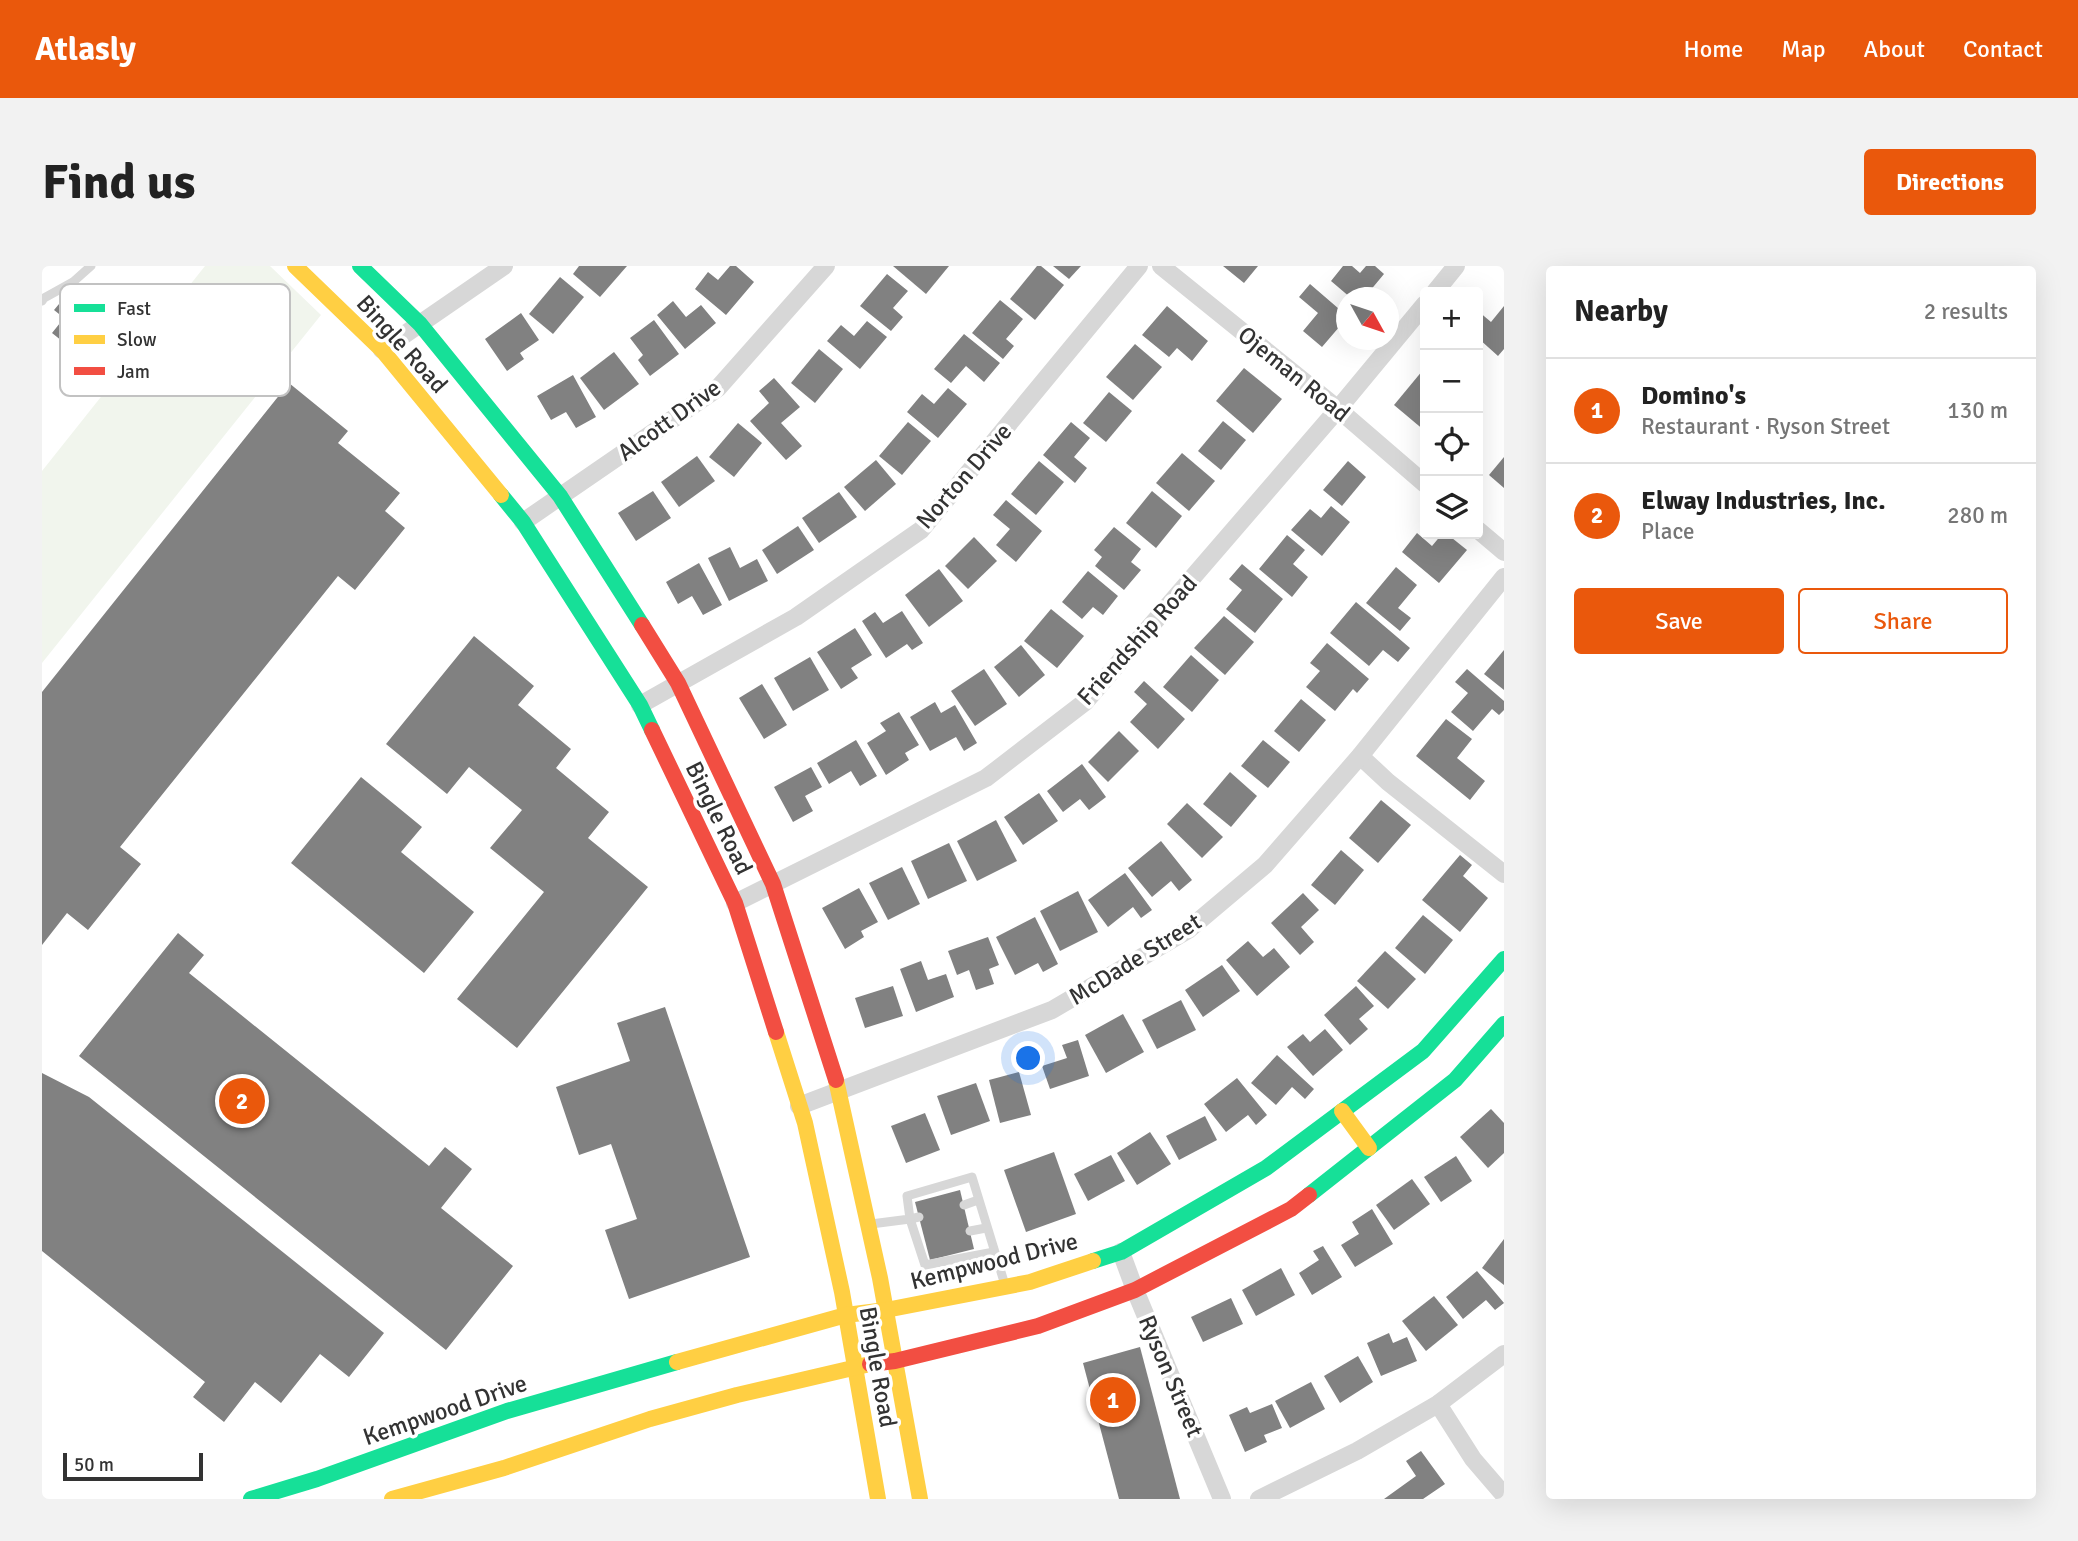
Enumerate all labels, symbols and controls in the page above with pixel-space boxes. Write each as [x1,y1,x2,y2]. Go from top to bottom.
text: Atlasly [35,29,136,70]
text: Home [1683,34,1743,64]
text: Map [1781,34,1826,64]
text: About [1864,34,1925,64]
text: Contact [1963,34,2043,64]
button: Directions [1864,149,2036,215]
text: Find us [42,152,195,212]
legend [60,284,290,396]
north arrow [1336,287,1399,350]
map controls [1420,287,1483,539]
button: + [1420,287,1483,350]
street label: Bingle Road [350,289,454,399]
text: Nearby [1574,293,1668,330]
text: Fast [117,297,151,321]
text: 2 results [1924,297,2008,326]
street label: Ojeman Road [1232,320,1356,428]
text: Slow [117,328,157,352]
button: − [1420,350,1483,413]
text: Jam [117,360,150,384]
street label: Alcott Drive [611,372,727,468]
text: Domino's [1641,380,1746,412]
text: 1 [1591,396,1603,425]
text: 130 m [1947,396,2008,425]
text: Restaurant · Ryson Street [1641,412,1890,441]
button: locate [1420,413,1483,476]
street label: Norton Drive [910,417,1018,535]
button: layers [1420,476,1483,539]
text: Elway Industries, Inc. [1641,485,1886,517]
text: 2 [1591,501,1603,530]
text: 280 m [1947,501,2008,530]
text: Place [1641,517,1695,546]
street label: Friendship Road [1071,569,1203,711]
button: Save [1574,588,1784,654]
button: Share [1798,588,2008,654]
street label: Bingle Road [679,756,759,880]
street label: McDade Street [1063,906,1207,1012]
your location [1011,1041,1045,1075]
pin: 2 [219,1075,265,1127]
street label: Kempwood Drive [907,1226,1081,1296]
street label: Bingle Road [853,1304,903,1430]
street label: Ryson Street [1132,1311,1210,1441]
street label: Kempwood Drive [359,1368,531,1452]
pin: 1 [1090,1374,1136,1426]
scale bar [63,1450,203,1482]
text: 50 m [74,1453,114,1477]

